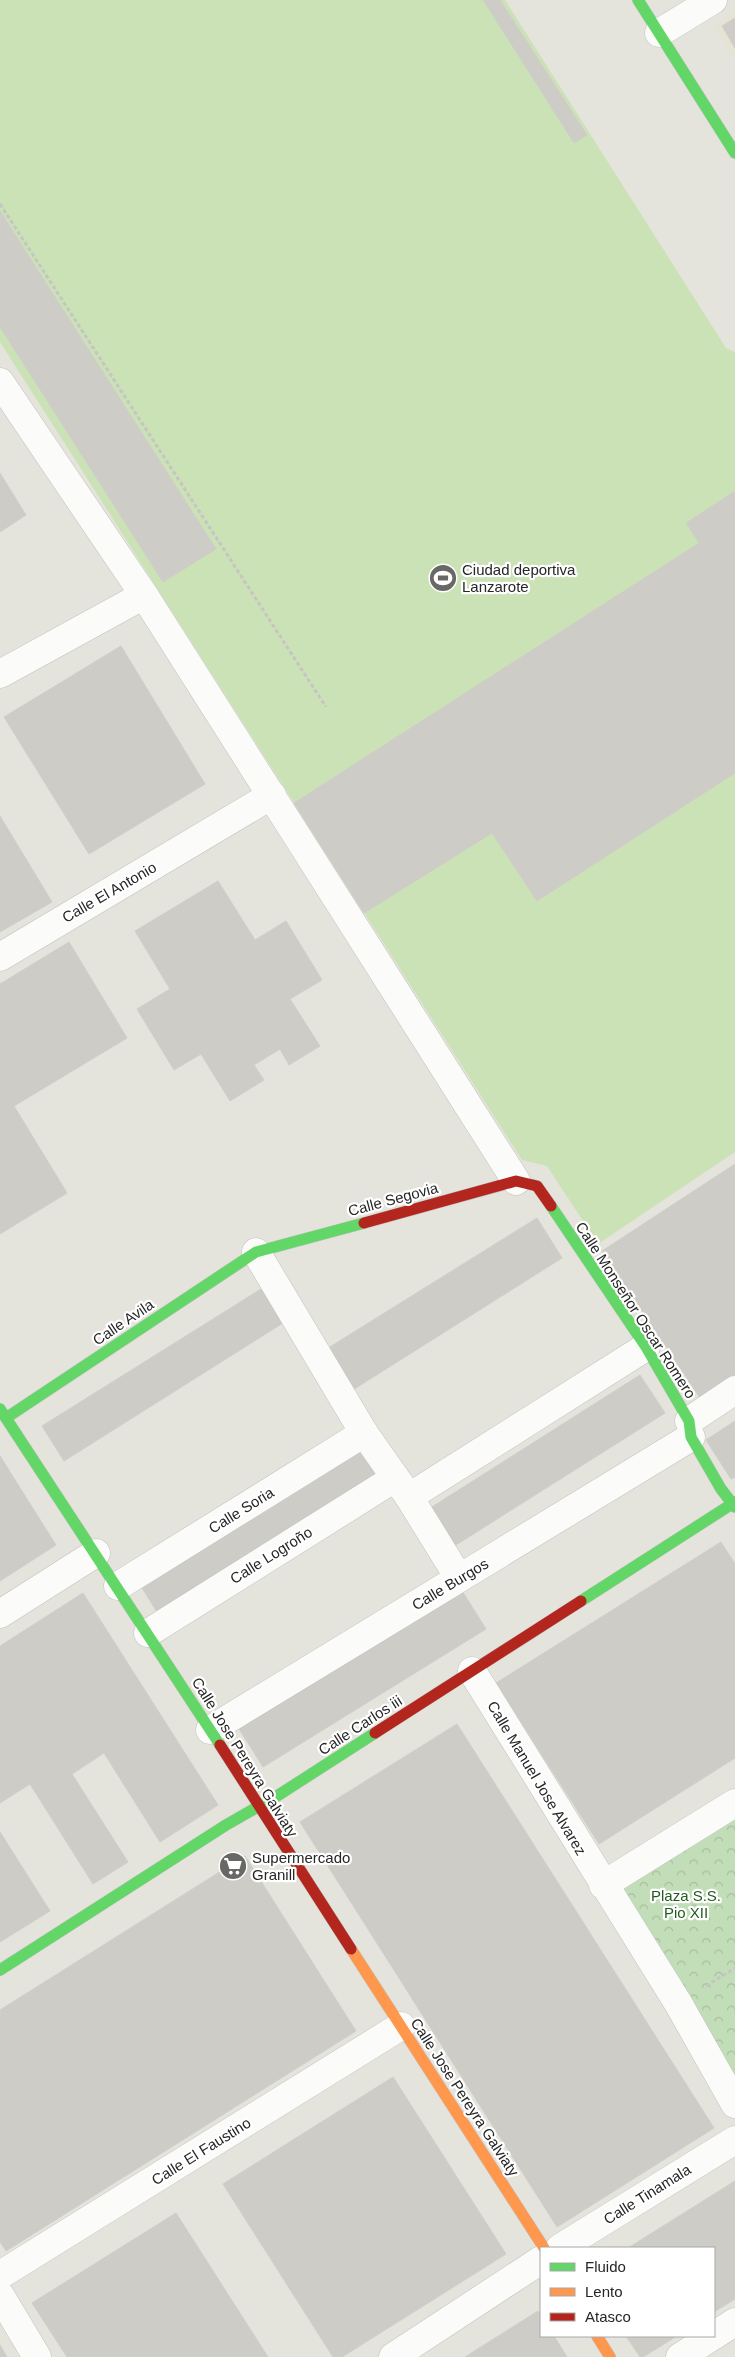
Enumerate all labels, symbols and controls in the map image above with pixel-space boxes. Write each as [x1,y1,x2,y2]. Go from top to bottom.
place label: Ciudad deportiva Lanzarote [462,561,576,595]
sports icon: Ciudad deportiva Lanzarote [428,563,458,593]
street label: Calle El Antonio [59,858,159,926]
street label: Calle Segovia [346,1179,441,1219]
street label: Calle Monseñor Oscar Romero [573,1219,699,1401]
street label: Calle Avila [89,1295,157,1349]
street label: Calle Soria [205,1483,277,1537]
street label: Calle Logroño [227,1523,315,1587]
street label: Calle Burgos [409,1555,491,1613]
street label: Calle Jose Pereyra Galviaty [189,1674,302,1840]
street label: Calle Carlos iii [315,1692,405,1758]
street label: Calle Manuel Jose Alvarez [484,1698,590,1858]
place label: Supermercado Granill [252,1849,350,1883]
supermarket icon: Supermercado Granill [218,1851,248,1881]
park label: Plaza S.S. Pio XII [651,1887,721,1921]
street label: Calle Jose Pereyra Galviaty [407,2015,523,2180]
street label: Calle El Faustino [148,2114,254,2188]
street label: Calle Tinamala [600,2160,694,2227]
legend [540,2247,715,2337]
text: Fluido [585,2258,626,2275]
text: Lento [585,2283,623,2300]
text: Atasco [585,2308,631,2325]

